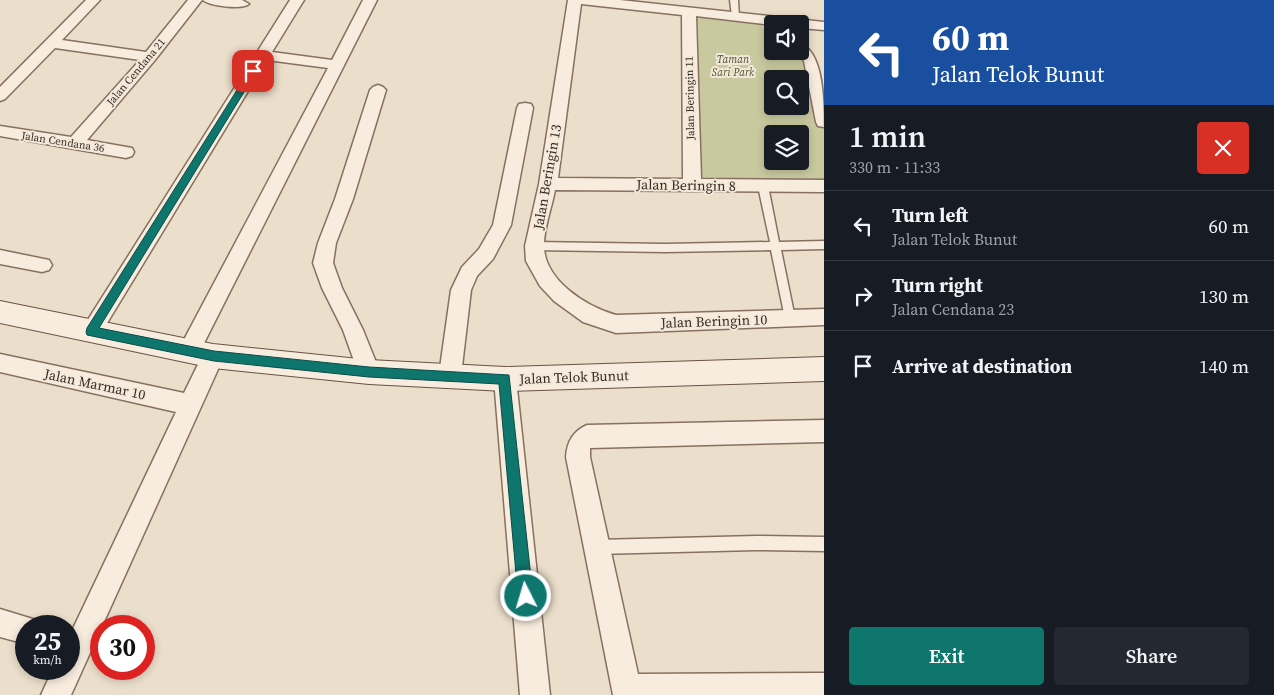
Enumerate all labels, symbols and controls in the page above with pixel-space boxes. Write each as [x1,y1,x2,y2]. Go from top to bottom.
text: 60 m [932,14,1009,62]
map controls [764,15,809,170]
button: sound [764,15,809,60]
icon: left [849,20,914,85]
street label: Jalan Cendana 21 [103,35,169,110]
pin [232,50,274,92]
park label: Taman Sari Park [712,52,755,80]
street label: Jalan Beringin 11 [682,56,698,141]
icon: arrive [239,57,267,85]
text: Jalan Telok Bunut [932,59,1104,89]
button: search [764,70,809,115]
text: 1 min [849,116,926,157]
button: close [1197,122,1249,174]
street label: Jalan Beringin 13 [528,123,566,232]
button: layers [764,125,809,170]
street label: Jalan Cendana 36 [19,128,106,156]
text: 330 m · 11:33 [849,156,940,178]
street label: Jalan Beringin 8 [635,174,736,196]
text: Turn left [892,202,968,228]
icon: left [849,212,877,240]
text: 60 m [1208,213,1249,239]
text: Jalan Telok Bunut [892,228,1017,250]
text: Turn right [892,272,983,298]
icon: right [849,282,877,310]
text: 130 m [1199,283,1249,309]
text: Jalan Cendana 23 [892,298,1014,320]
street label: Jalan Beringin 10 [659,309,768,333]
icon: arrive [849,352,877,380]
text: Arrive at destination [892,353,1072,379]
text: 140 m [1199,353,1249,379]
street label: Jalan Marmar 10 [42,363,147,404]
street label: Jalan Telok Bunut [518,365,630,389]
position arrow [499,569,551,621]
speed limit sign: 30 [90,615,155,680]
text: 25 [34,624,61,658]
button: Exit [849,627,1044,685]
button: Share [1054,627,1249,685]
text: km/h [33,652,62,668]

